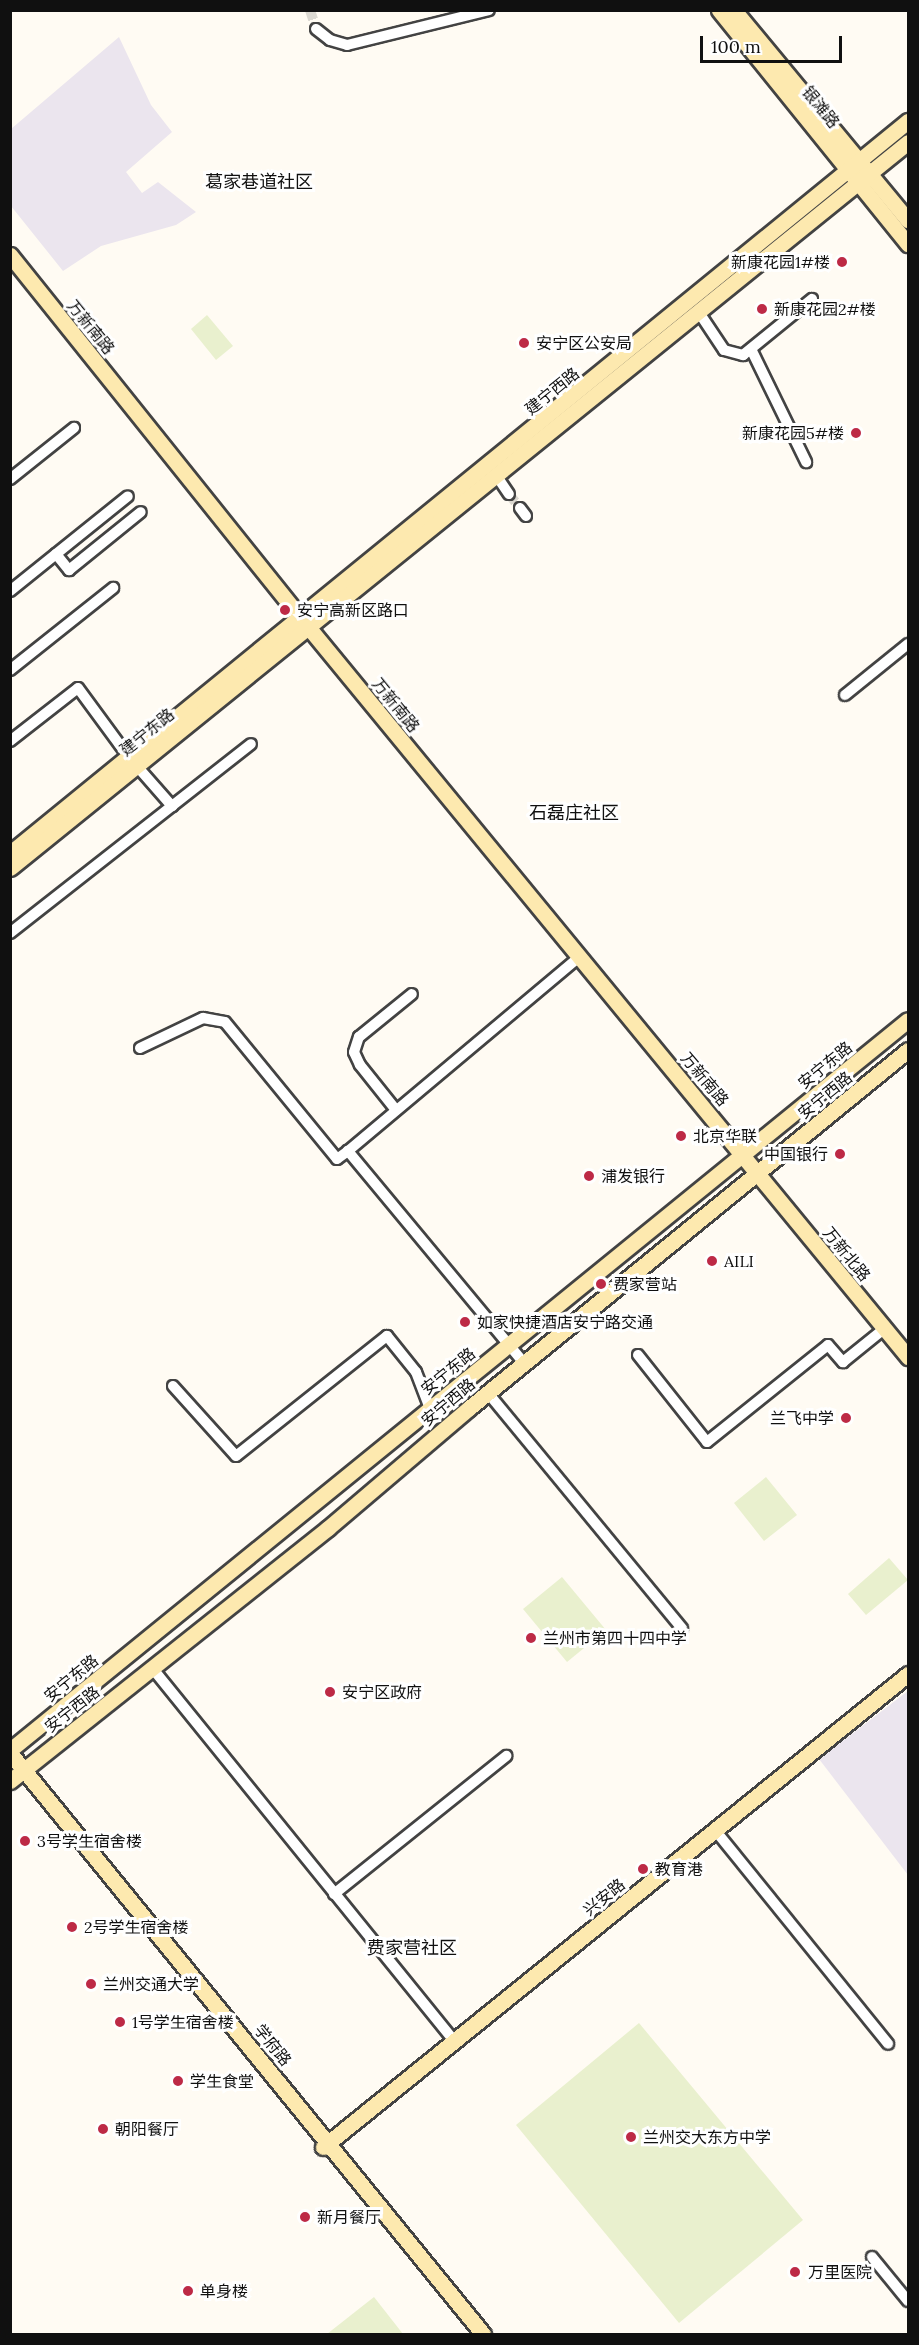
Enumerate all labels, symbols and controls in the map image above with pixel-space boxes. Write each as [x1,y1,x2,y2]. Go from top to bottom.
scale bar [703,24,846,62]
text: 100 m [711,35,761,58]
street label: 银滩路 [798,82,844,132]
district label: 葛家巷道社区 [205,171,313,193]
place label: 新康花园1#楼 [731,252,830,272]
marker: 新康花园1#楼 [835,255,849,269]
street label: 万新南路 [63,296,119,358]
place label: 新康花园2#楼 [774,299,876,319]
marker: 新康花园2#楼 [755,302,769,316]
place label: 安宁区公安局 [536,333,632,353]
marker: 安宁区公安局 [517,336,531,350]
street label: 建宁西路 [521,363,583,419]
place label: 新康花园5#楼 [742,423,844,443]
marker: 新康花园5#楼 [849,426,863,440]
place label: 安宁高新区路口 [297,600,409,620]
marker: 安宁高新区路口 [278,603,292,617]
street label: 万新南路 [368,674,424,736]
street label: 建宁东路 [116,704,178,760]
district label: 石磊庄社区 [529,802,619,824]
street label: 安宁东路 [794,1037,856,1093]
street label: 万新南路 [677,1048,733,1110]
street label: 安宁西路 [794,1067,856,1123]
place label: 北京华联 [693,1126,757,1146]
marker: 北京华联 [674,1129,688,1143]
place label: 中国银行 [764,1144,828,1164]
marker: 中国银行 [833,1147,847,1161]
place label: 浦发银行 [601,1166,665,1186]
marker: 浦发银行 [582,1169,596,1183]
street label: 万新北路 [819,1223,875,1285]
place label: AILI [724,1251,754,1271]
marker: AILI [705,1254,719,1268]
place label: 费家营站 [613,1274,677,1294]
marker: 费家营站 [594,1277,608,1291]
place label: 如家快捷酒店安宁路交通 [477,1312,653,1332]
marker: 如家快捷酒店安宁路交通 [458,1315,472,1329]
street label: 安宁东路 [417,1343,479,1399]
street label: 安宁西路 [417,1374,479,1430]
place label: 兰飞中学 [770,1408,834,1428]
marker: 兰飞中学 [839,1411,853,1425]
place label: 兰州市第四十四中学 [543,1628,687,1648]
marker: 兰州市第四十四中学 [524,1631,538,1645]
street label: 安宁东路 [40,1650,102,1706]
street label: 安宁西路 [41,1682,103,1736]
place label: 安宁区政府 [342,1682,422,1702]
marker: 安宁区政府 [323,1685,337,1699]
place label: 3号学生宿舍楼 [37,1831,142,1851]
marker: 3号学生宿舍楼 [18,1834,32,1848]
place label: 教育港 [655,1859,703,1879]
marker: 教育港 [636,1862,650,1876]
street label: 兴安路 [579,1874,629,1920]
place label: 2号学生宿舍楼 [84,1917,189,1937]
marker: 2号学生宿舍楼 [65,1920,79,1934]
district label: 费家营社区 [367,1937,457,1959]
place label: 兰州交通大学 [103,1974,199,1994]
marker: 兰州交通大学 [84,1977,98,1991]
place label: 1号学生宿舍楼 [132,2012,234,2032]
marker: 1号学生宿舍楼 [113,2015,127,2029]
street label: 学府路 [250,2020,296,2070]
place label: 学生食堂 [190,2071,254,2091]
marker: 学生食堂 [171,2074,185,2088]
place label: 朝阳餐厅 [115,2119,179,2139]
marker: 朝阳餐厅 [96,2122,110,2136]
place label: 兰州交大东方中学 [643,2127,771,2147]
marker: 兰州交大东方中学 [624,2130,638,2144]
place label: 新月餐厅 [317,2207,381,2227]
marker: 新月餐厅 [298,2210,312,2224]
place label: 万里医院 [808,2262,872,2282]
marker: 万里医院 [786,2263,804,2281]
place label: 单身楼 [200,2281,248,2301]
marker: 单身楼 [181,2284,195,2298]

